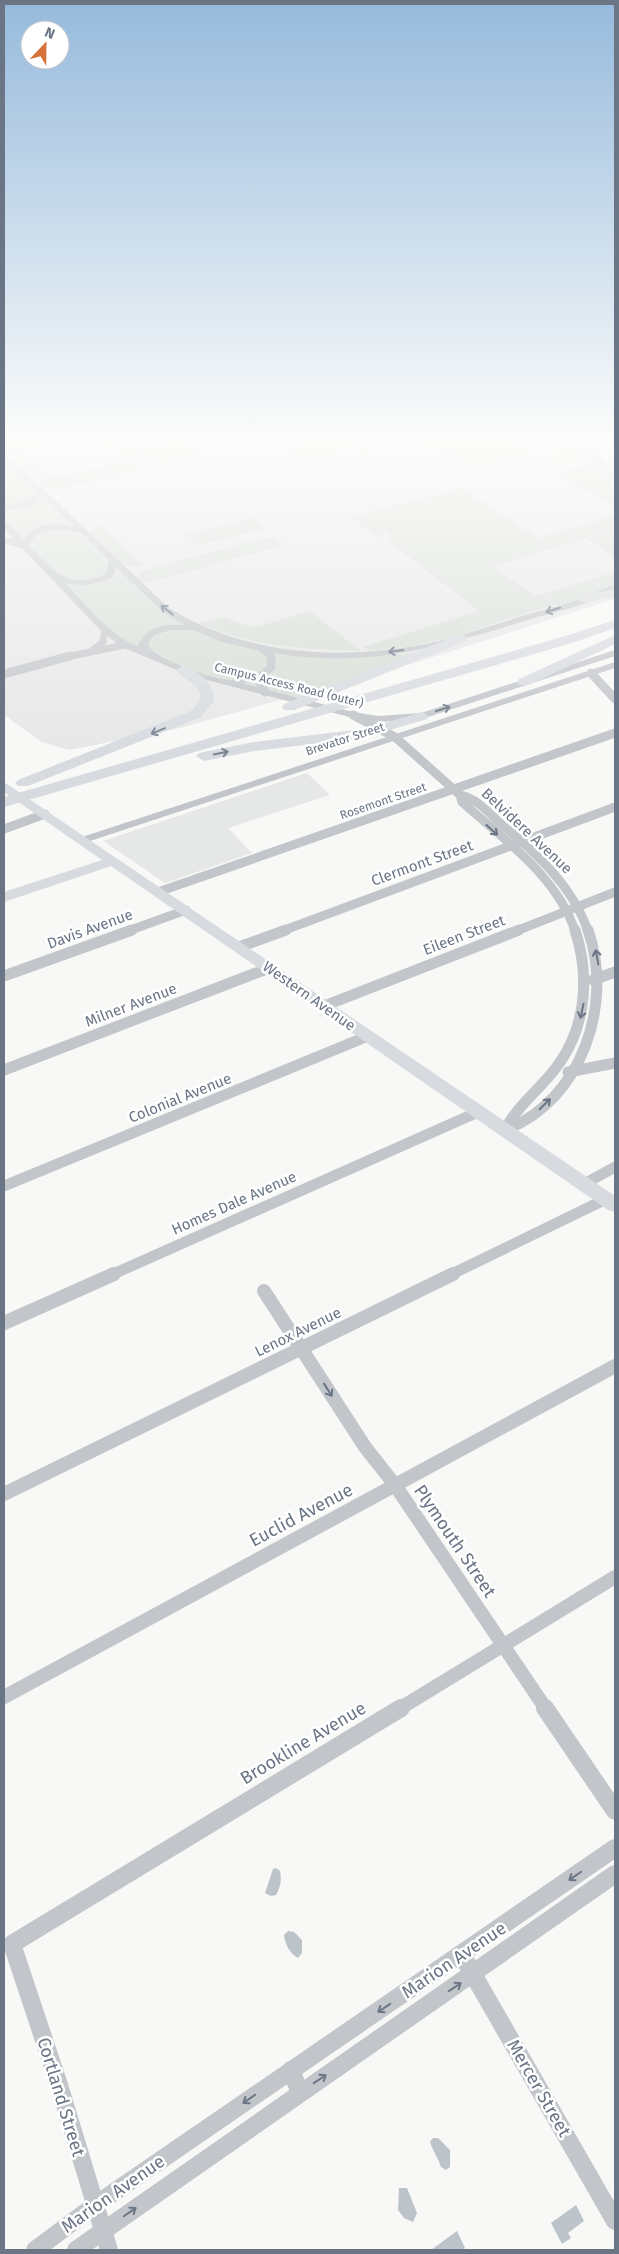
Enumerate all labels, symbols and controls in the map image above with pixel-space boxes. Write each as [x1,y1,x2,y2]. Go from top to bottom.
north arrow [20,20,70,70]
text: N [42,24,57,43]
one-way arrow [161,605,174,616]
one-way arrow [545,606,561,616]
one-way arrow [388,646,404,656]
street label: Campus Access Road (outer) [213,660,365,710]
one-way arrow [435,703,451,713]
street label: Brevator Street [304,719,387,758]
one-way arrow [150,727,165,736]
one-way arrow [212,748,228,758]
street label: Rosemont Street [338,779,429,822]
street label: Belvidere Avenue [478,784,576,878]
one-way arrow [486,824,499,836]
street label: Clermont Street [369,836,476,890]
street label: Davis Avenue [45,905,135,953]
street label: Eileen Street [420,911,508,959]
one-way arrow [592,950,601,966]
street label: Western Avenue [259,957,359,1035]
street label: Milner Avenue [83,979,179,1031]
one-way arrow [577,1003,586,1019]
street label: Colonial Avenue [126,1069,234,1127]
one-way arrow [539,1098,551,1110]
street label: Homes Dale Avenue [169,1167,299,1239]
street label: Lenox Avenue [252,1303,344,1361]
one-way arrow [323,1382,333,1396]
street label: Euclid Avenue [245,1479,357,1551]
street label: Plymouth Street [409,1480,501,1602]
street label: Brookline Avenue [236,1697,370,1789]
one-way arrow [569,1871,583,1881]
street label: Marion Avenue [398,1917,510,2003]
one-way arrow [447,1982,461,1992]
one-way arrow [377,2003,391,2013]
street label: Cortland Street [32,2035,90,2160]
street label: Mercer Street [502,2035,576,2141]
one-way arrow [313,2074,327,2084]
one-way arrow [243,2094,257,2104]
street label: Marion Avenue [57,2150,169,2238]
one-way arrow [123,2207,137,2217]

